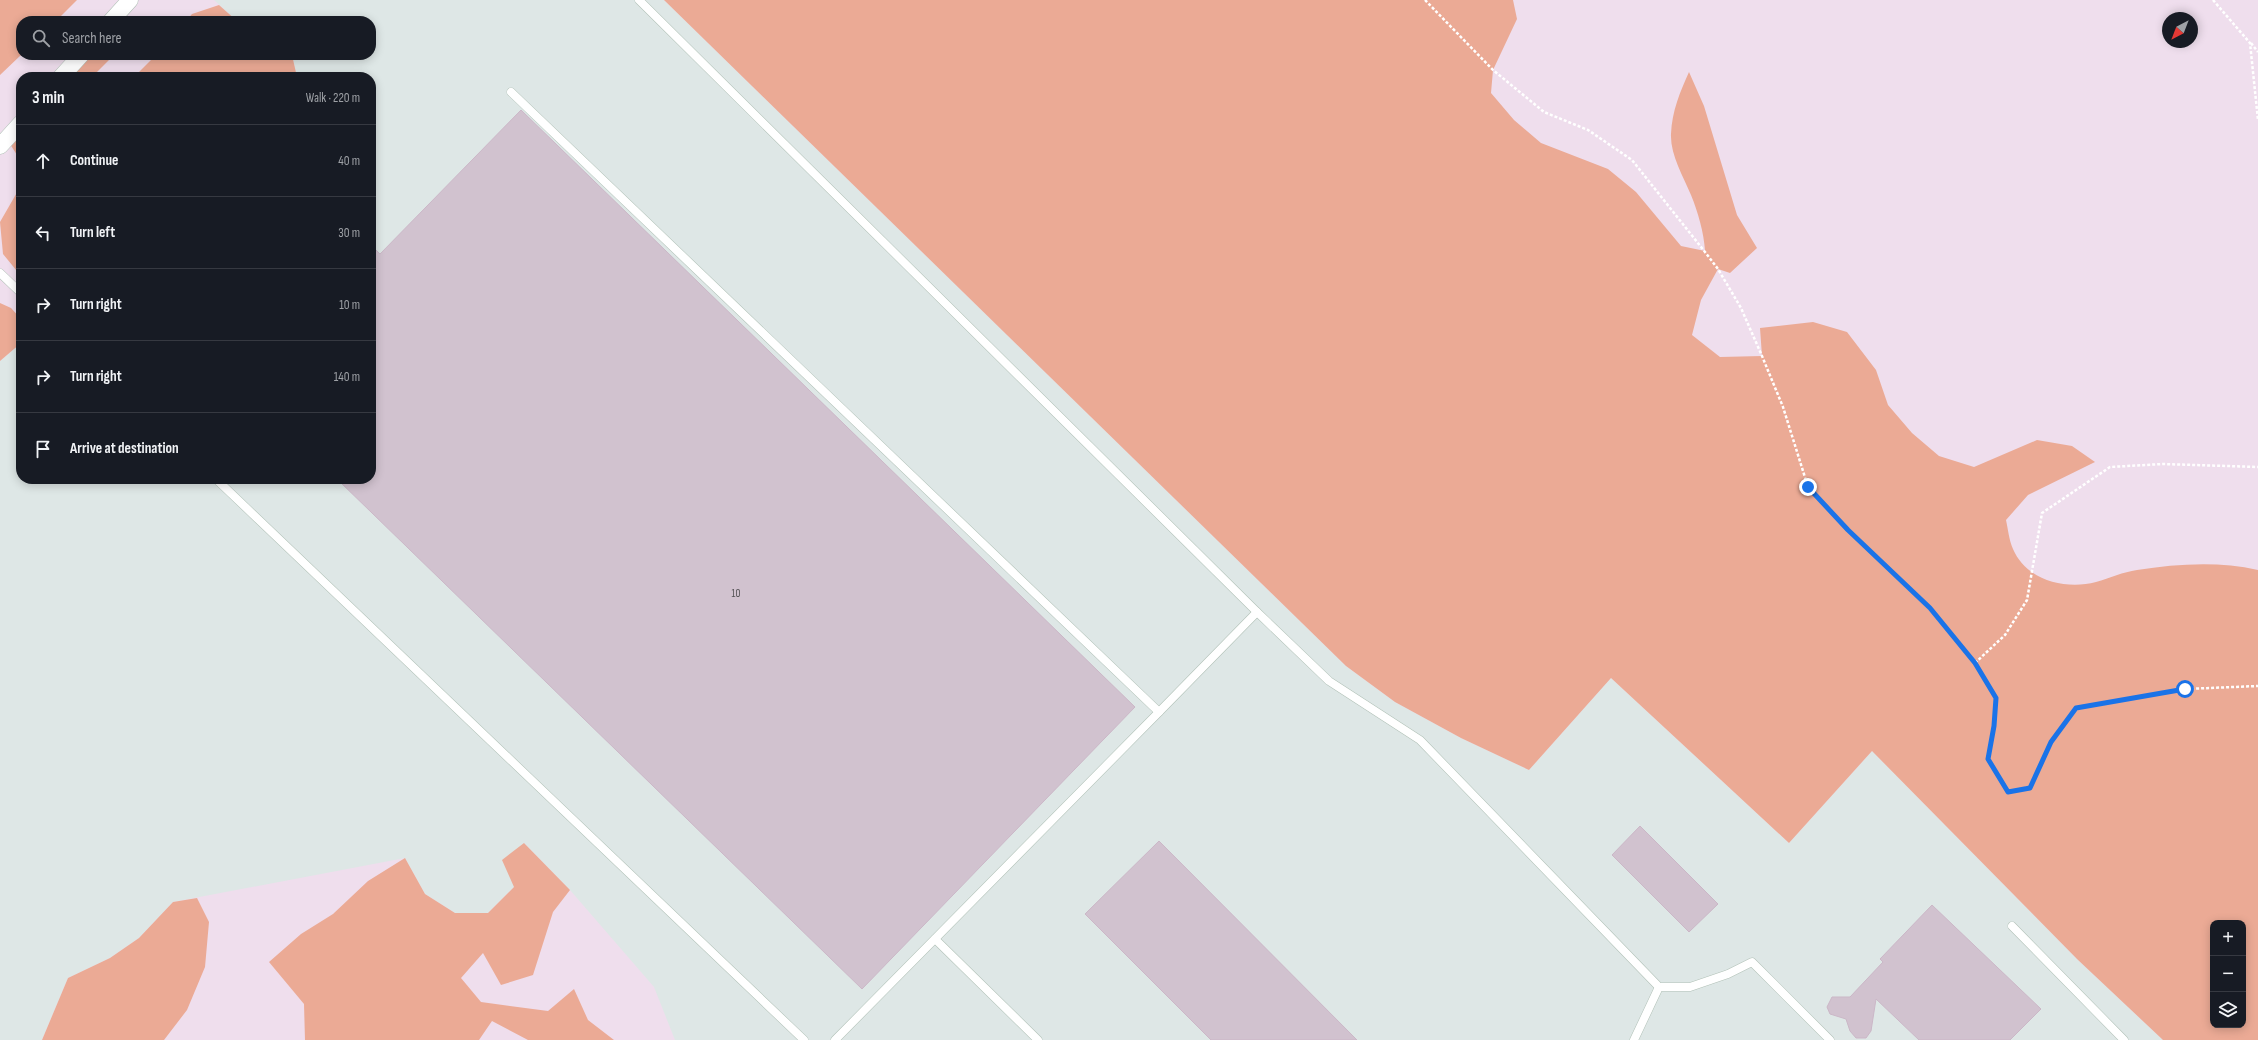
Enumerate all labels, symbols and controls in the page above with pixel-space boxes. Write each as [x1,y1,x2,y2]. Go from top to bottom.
north arrow [2162,12,2198,48]
search box [16,16,376,60]
icon: search [30,27,52,49]
text: Search here [62,29,122,48]
text: 3 min [32,88,65,108]
text: Walk · 220 m [306,90,360,106]
icon: ahead [32,150,54,172]
text: Continue [70,151,119,170]
text: 40 m [338,153,360,169]
icon: left [32,222,54,244]
text: Turn left [70,223,115,242]
text: 30 m [338,225,360,241]
icon: right [32,294,54,316]
text: Turn right [70,295,122,314]
text: 10 m [339,297,360,313]
icon: right [32,366,54,388]
text: Turn right [70,367,122,386]
text: 140 m [334,369,360,385]
icon: arrive [32,438,54,460]
text: Arrive at destination [70,439,179,458]
route end [1799,478,1817,496]
house number: 10 [732,587,740,600]
route start [2176,680,2194,698]
map controls [2210,920,2246,1028]
button: + [2210,920,2246,956]
button: − [2210,956,2246,992]
button: layers [2210,992,2246,1028]

